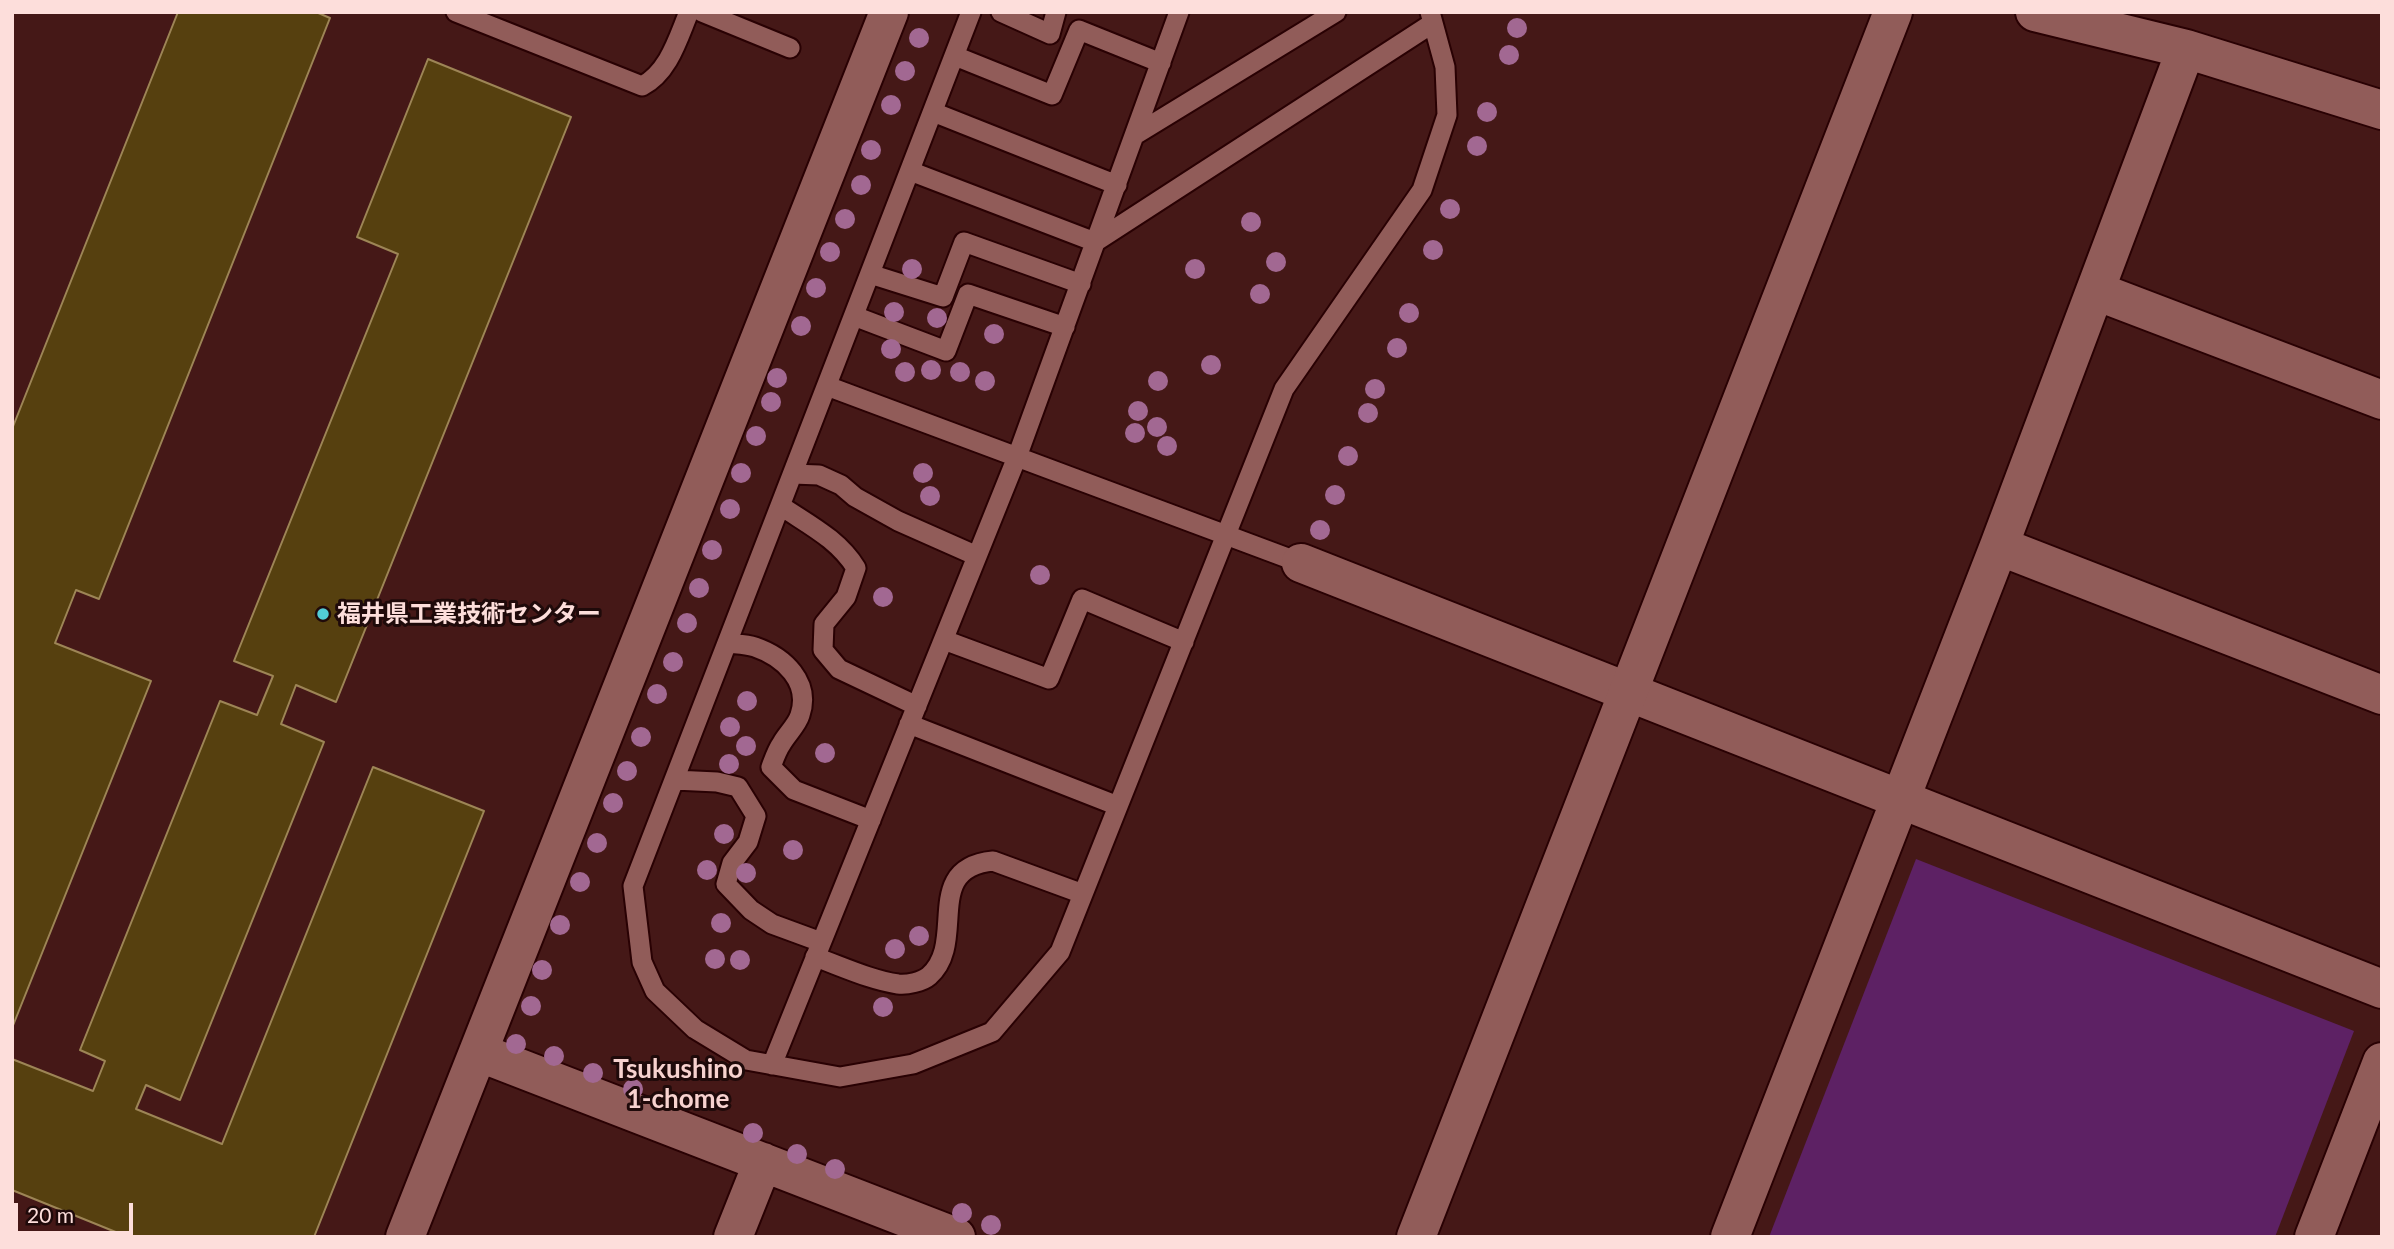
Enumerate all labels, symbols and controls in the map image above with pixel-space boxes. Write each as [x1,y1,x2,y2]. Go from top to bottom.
place label: 福井県工業技術センター [337,600,601,628]
marker: 福井県工業技術センター [315,606,331,622]
district label: Tsukushino 1-chome [613,1054,743,1116]
scale bar [18,1190,136,1234]
text: 20 m [27,1202,74,1227]

